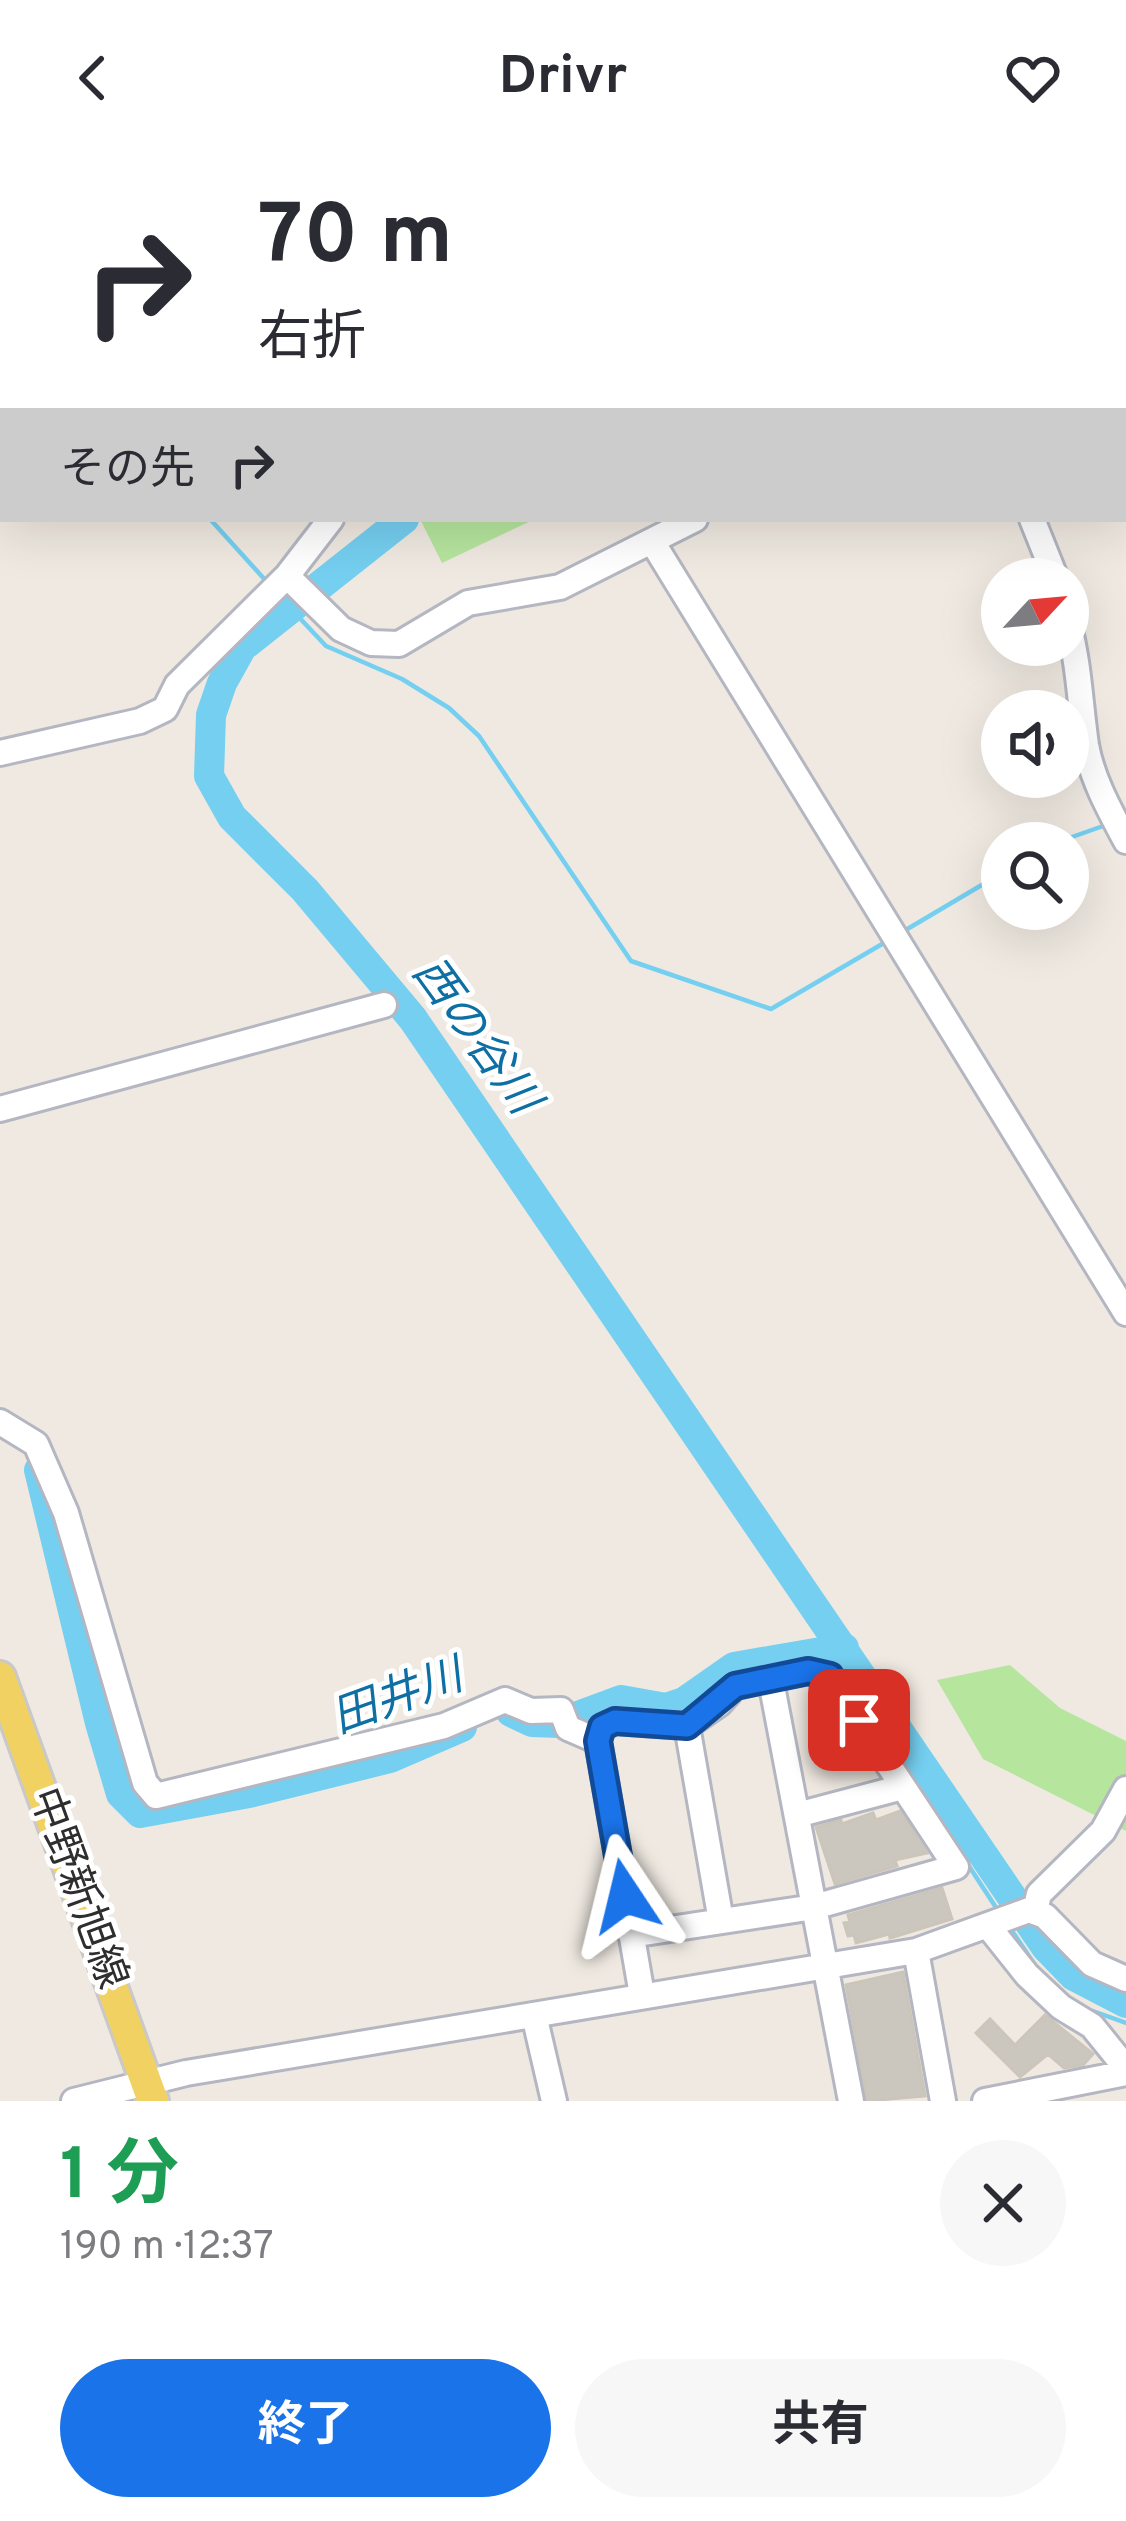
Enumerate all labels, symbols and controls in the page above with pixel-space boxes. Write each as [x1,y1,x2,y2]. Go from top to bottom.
text: Drivr [499,44,627,113]
icon: back [60,45,126,111]
icon: heart [1000,45,1066,111]
text: 70 m [258,187,453,293]
icon: right [60,204,216,360]
text: 右折 [258,306,366,375]
icon: right [219,432,285,498]
text: その先 [60,443,195,500]
north arrow [981,558,1089,666]
map controls [981,558,1089,930]
button: sound [981,690,1089,798]
button: search [981,822,1089,930]
water label: 西の谷川 [398,947,552,1130]
water label: 田井川 [325,1648,475,1749]
pin [808,1669,910,1771]
icon: arrive [826,1687,892,1753]
street label: 中野新旭線 [15,1781,137,1997]
position arrow [562,1833,688,1959]
text: 1 分 [60,2133,179,2225]
button: close [940,2140,1066,2266]
text: 190 m · 12:37 [60,2224,274,2273]
button: 終了 [60,2359,551,2497]
button: 共有 [575,2359,1066,2497]

